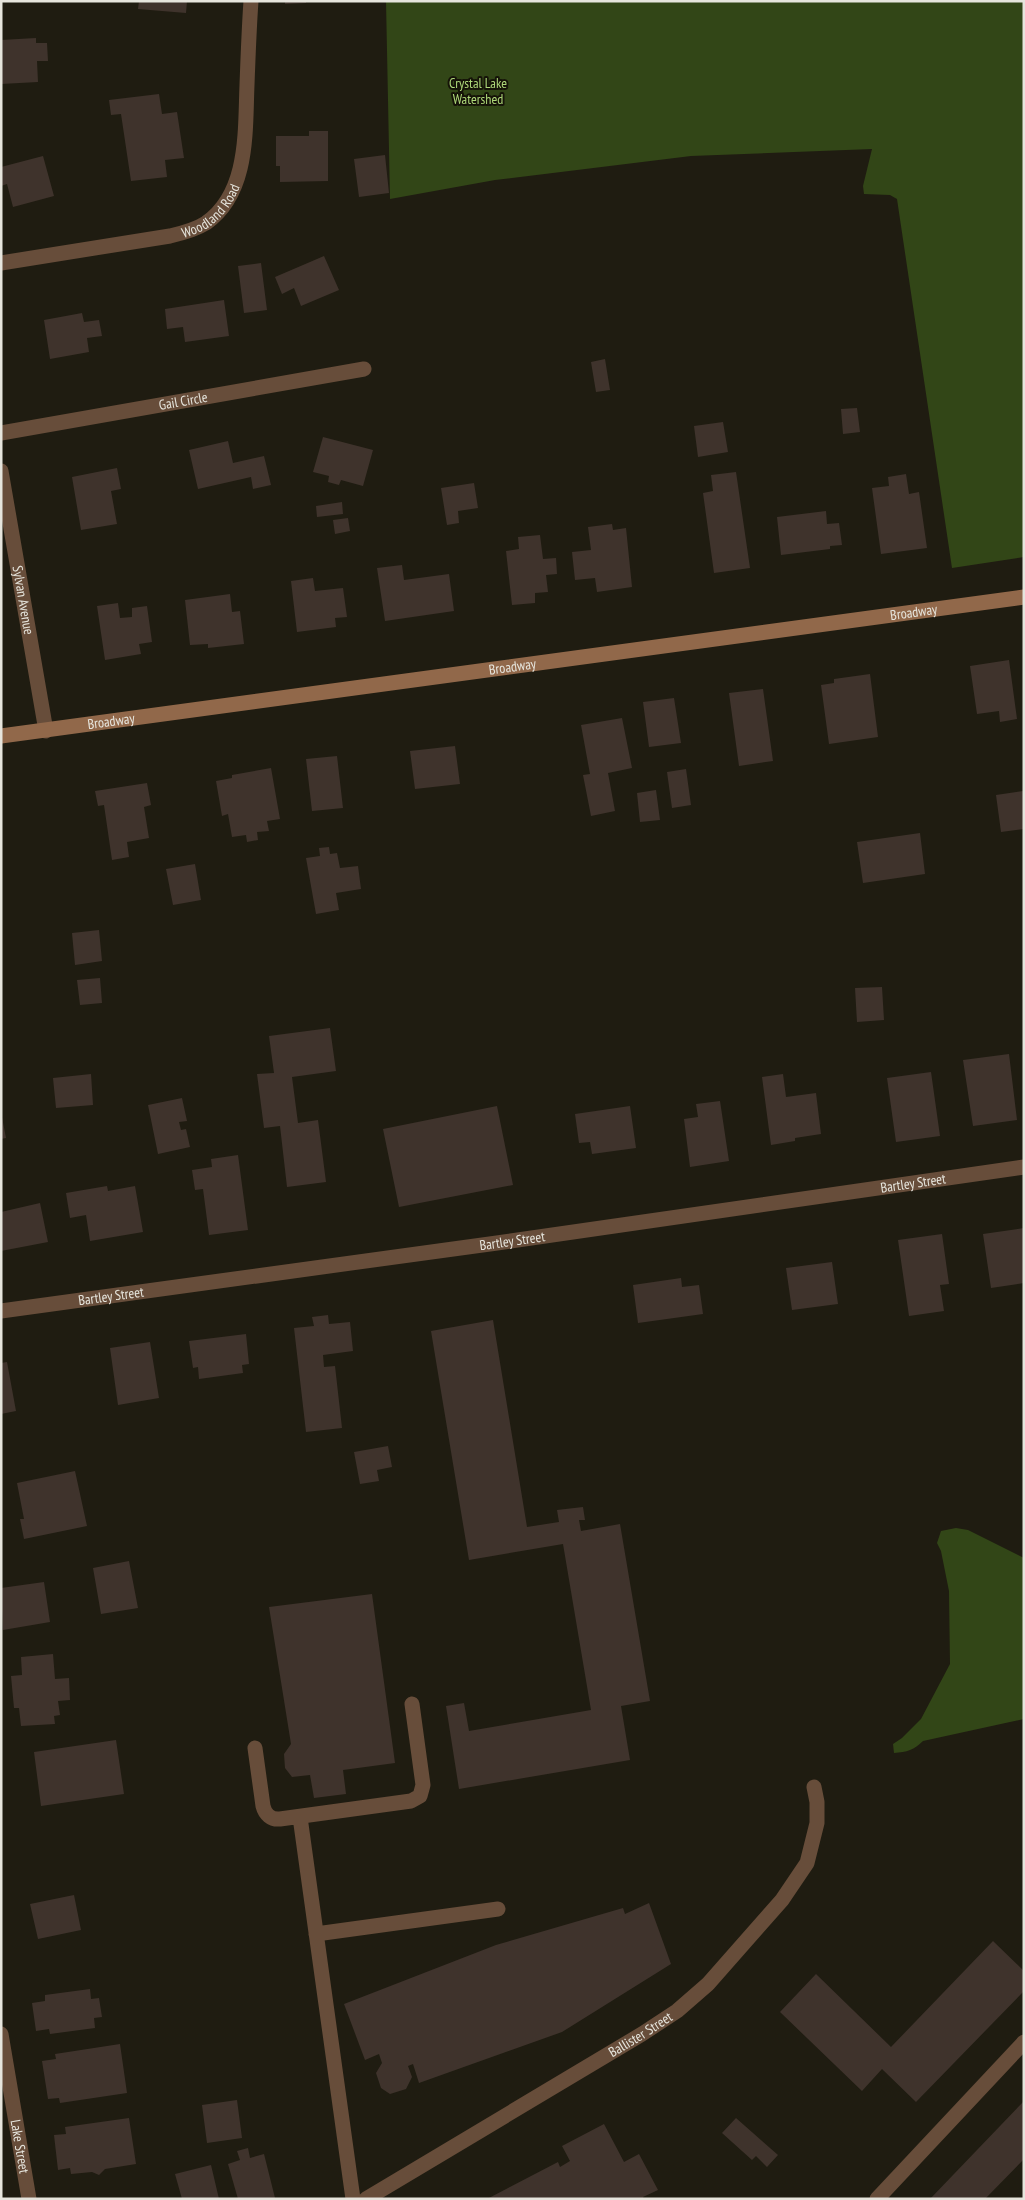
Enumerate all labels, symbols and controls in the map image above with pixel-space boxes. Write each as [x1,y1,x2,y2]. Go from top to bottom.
park label: Crystal Lake Watershed [449,74,507,108]
street label: Woodland Road [179,181,243,242]
street label: Gail Circle [157,388,209,414]
street label: Sylvan Avenue [9,564,38,636]
street label: Broadway [889,600,939,624]
street label: Broadway [488,654,538,679]
street label: Broadway [86,709,136,733]
street label: Bartley Street [879,1169,947,1197]
street label: Bartley Street [478,1227,546,1254]
street label: Bartley Street [77,1283,145,1309]
street label: Ballister Street [605,2008,676,2061]
street label: Lake Street [7,2118,34,2175]

